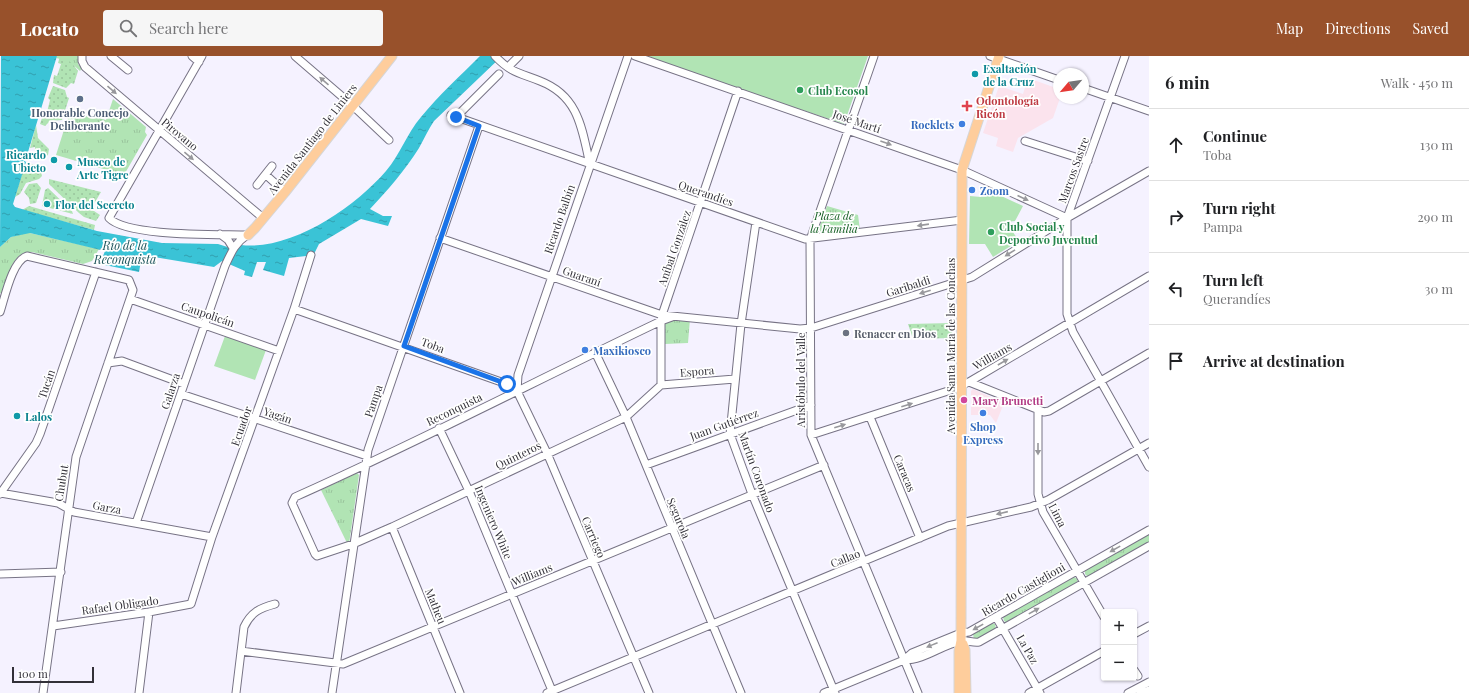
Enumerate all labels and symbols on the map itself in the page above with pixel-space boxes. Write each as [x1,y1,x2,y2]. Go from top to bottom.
place label: Exaltación de la Cruz [983,61,1037,89]
north arrow [1053,68,1089,104]
marker: Exaltación de la Cruz [970,69,980,79]
one-way arrow [319,77,330,86]
street label: Avenida Santiago de Liniers [263,80,360,198]
place label: Club Ecosol [808,83,869,98]
marker: Club Ecosol [795,85,805,95]
one-way arrow [107,86,118,95]
place label: Odontología Ricón [976,93,1039,121]
marker: Honorable Concejo Deliberante [75,94,85,104]
marker: Odontología Ricón [961,100,973,112]
place label: Honorable Concejo Deliberante [31,105,129,133]
street label: José Martí [830,105,883,136]
route end [447,108,465,126]
street label: Pirovano [158,114,202,154]
place label: Rocklets [911,117,954,132]
marker: Rocklets [957,119,967,129]
street label: Marcos Sastre [1054,135,1092,205]
one-way arrow [880,140,892,146]
place label: Ricardo Ubieto [6,147,46,175]
one-way arrow [184,151,194,160]
place label: Museo de Arte Tigre [76,154,129,182]
marker: Ricardo Ubieto [49,155,59,165]
marker: Museo de Arte Tigre [64,162,74,172]
street label: Querandíes [677,177,736,209]
street label: Ricardo Balbín [540,182,578,256]
place label: Zoom [980,183,1009,198]
marker: Zoom [967,185,977,195]
one-way arrow [1018,195,1029,201]
place label: Flor del Secreto [55,197,135,212]
marker: Flor del Secreto [42,199,52,209]
street label: Aníbal González [654,208,694,289]
park label: Plaza de la Familia [810,208,858,236]
place label: Club Social y Deportivo Juventud [999,219,1098,247]
one-way arrow [917,222,929,228]
marker: Club Social y Deportivo Juventud [986,227,996,237]
water label: Río de la Reconquista [93,237,156,267]
one-way arrow [1005,249,1015,257]
street label: Avenida Santa María de las Conchas [943,258,958,435]
street label: Guaraní [561,262,603,290]
street label: Garibaldi [884,272,932,300]
one-way arrow [918,289,930,295]
street label: Caupolicán [179,298,237,330]
place label: Renacer en Dios [854,326,936,341]
marker: Renacer en Dios [841,328,851,338]
street label: Aristóbulo del Valle [793,332,808,429]
street label: Toba [419,334,447,356]
street label: Williams [969,339,1014,374]
place label: Maxikiosco [593,343,651,358]
marker: Maxikiosco [580,345,590,355]
one-way arrow [998,358,1008,366]
street label: Espora [679,362,715,380]
street label: Tucán [34,367,58,401]
street label: Galarza [157,370,183,411]
route start [498,375,516,393]
street label: Pampa [360,382,386,419]
street label: Reconquista [423,389,485,429]
place label: Mary Brunetti [972,393,1044,408]
marker: Mary Brunetti [959,395,969,405]
one-way arrow [901,402,913,408]
street label: Yagán [261,403,295,427]
street label: Ecuador [227,404,255,448]
street label: Juan Gutiérrez [687,405,760,444]
marker: Shop Express [978,408,988,418]
place label: Lalos [25,409,52,424]
marker: Lalos [12,411,22,421]
place label: Shop Express [963,419,1003,447]
one-way arrow [835,423,847,429]
street label: Martín Coronado [735,429,779,515]
street label: Quinteros [493,437,544,473]
one-way arrow [1035,443,1041,456]
street label: Caracas [890,452,920,494]
street label: Chubut [51,463,71,502]
street label: Ingeniero White [472,483,516,562]
street label: Segurola [664,495,694,541]
street label: Garza [91,497,123,517]
street label: Lima [1046,500,1071,530]
one-way arrow [996,510,1008,516]
street label: Carriego [579,514,609,560]
street label: Callao [828,545,862,571]
one-way arrow [1109,546,1121,553]
street label: Williams [509,559,555,589]
street label: Ricardo Castiglioni [979,559,1067,619]
street label: Matheu [422,586,450,627]
street label: Rafael Obligado [81,592,159,618]
one-way arrow [1028,607,1040,614]
one-way arrow [972,624,983,630]
street label: La Paz [1014,632,1042,666]
one-way arrow [926,642,937,648]
scale bar [12,665,94,684]

